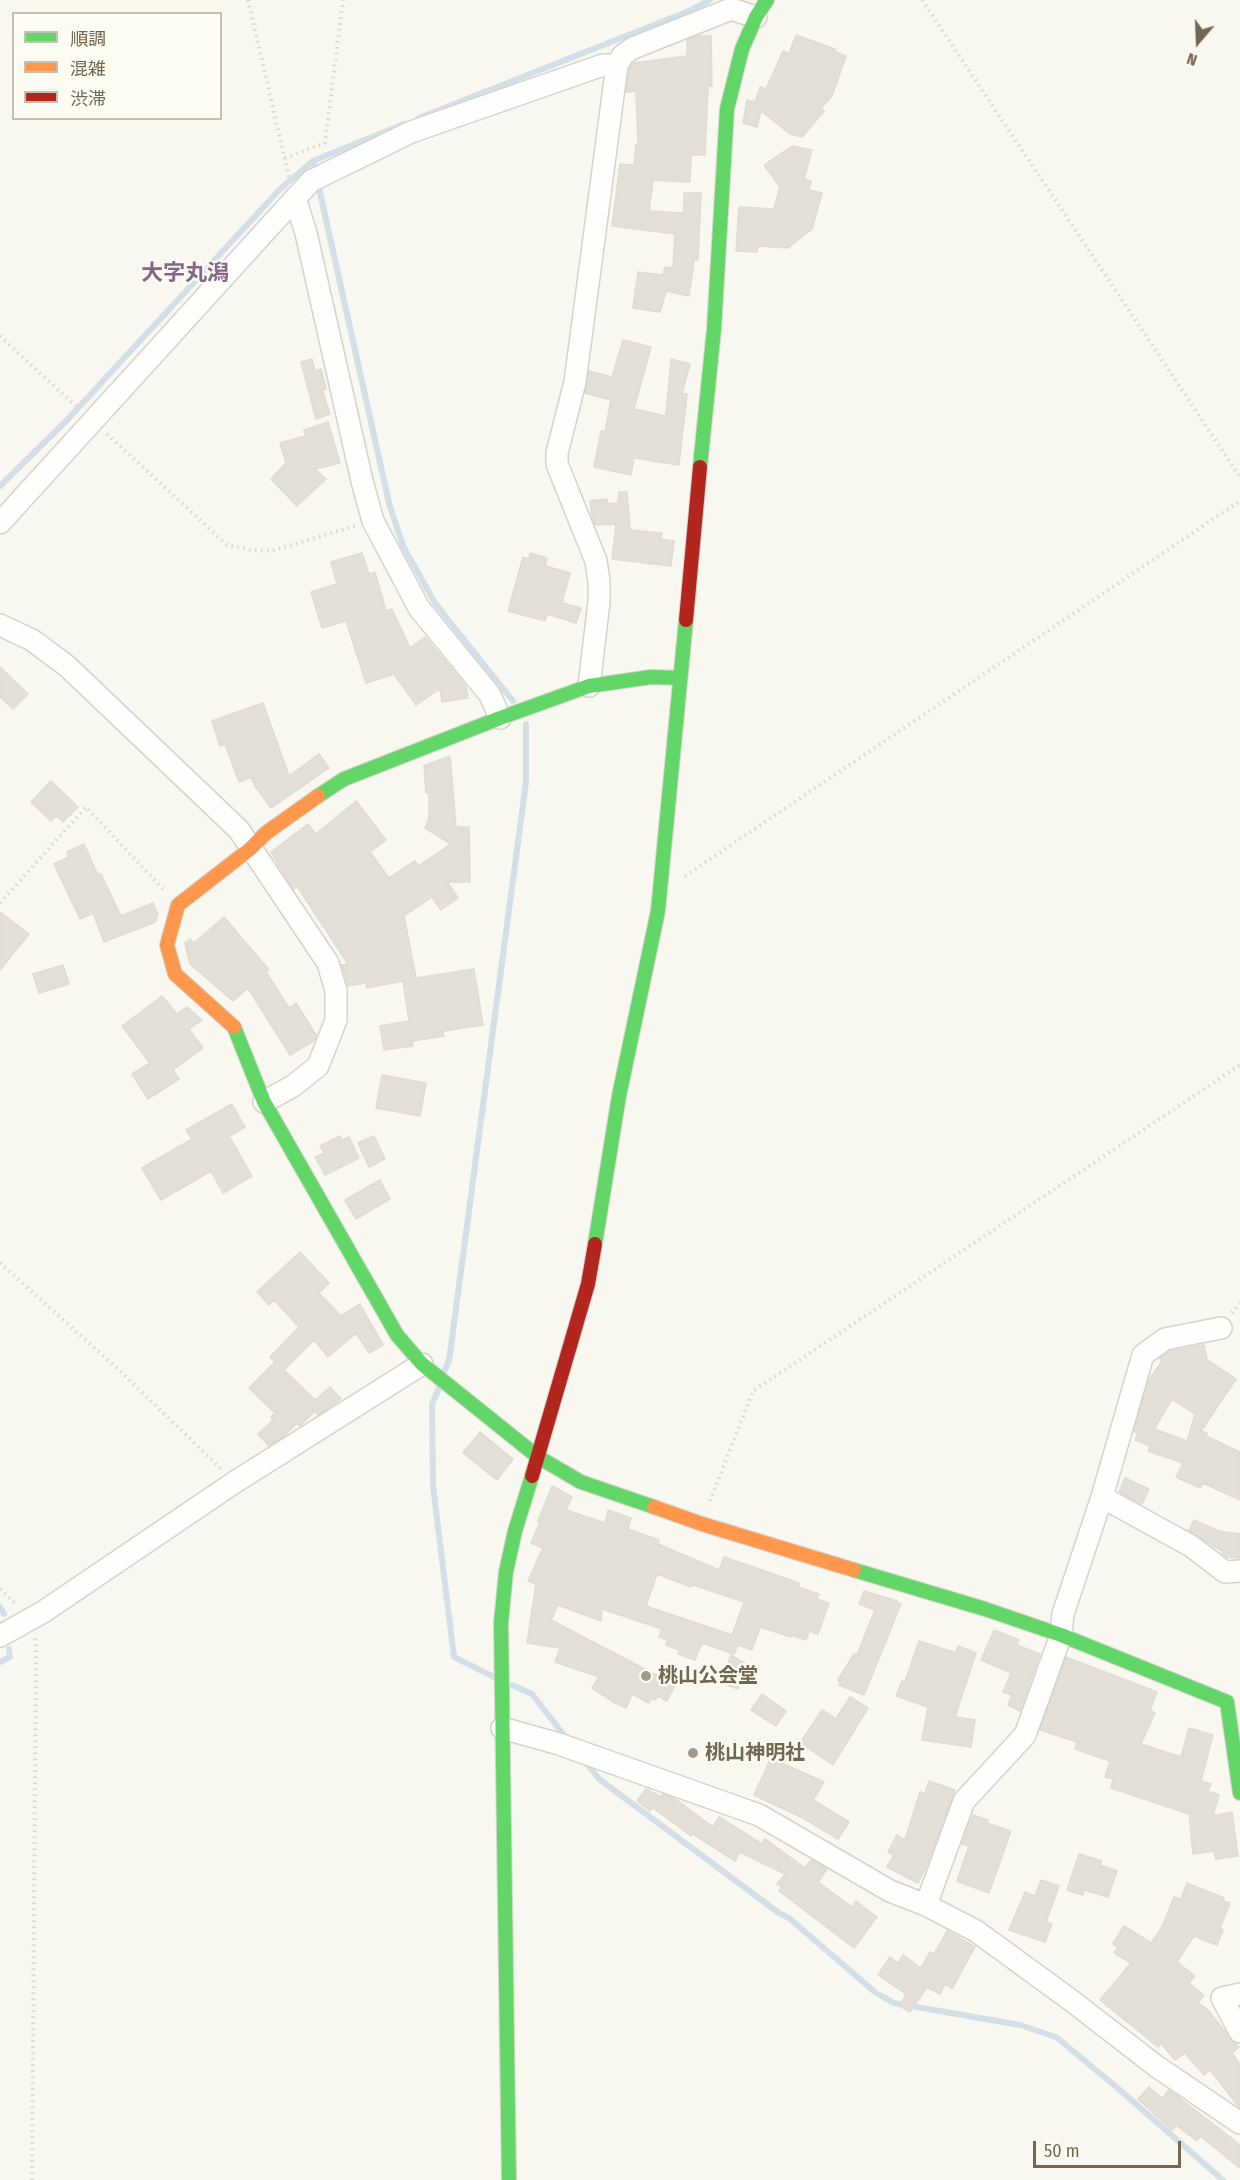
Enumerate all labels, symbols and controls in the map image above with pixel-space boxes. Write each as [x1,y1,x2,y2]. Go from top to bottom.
legend [12,12,222,120]
north arrow [1168,12,1228,72]
text: 順調 [70,28,106,50]
text: N [1184,49,1200,70]
text: 混雑 [70,58,106,80]
text: 渋滞 [70,88,106,110]
district label: 大字丸潟 [141,261,229,287]
place label: 桃山公会堂 [658,1664,758,1688]
marker: 桃山公会堂 [639,1669,653,1683]
place label: 桃山神明社 [705,1741,805,1765]
marker: 桃山神明社 [686,1746,700,1760]
scale bar [1036,2129,1184,2167]
text: 50 m [1044,2140,1080,2162]

